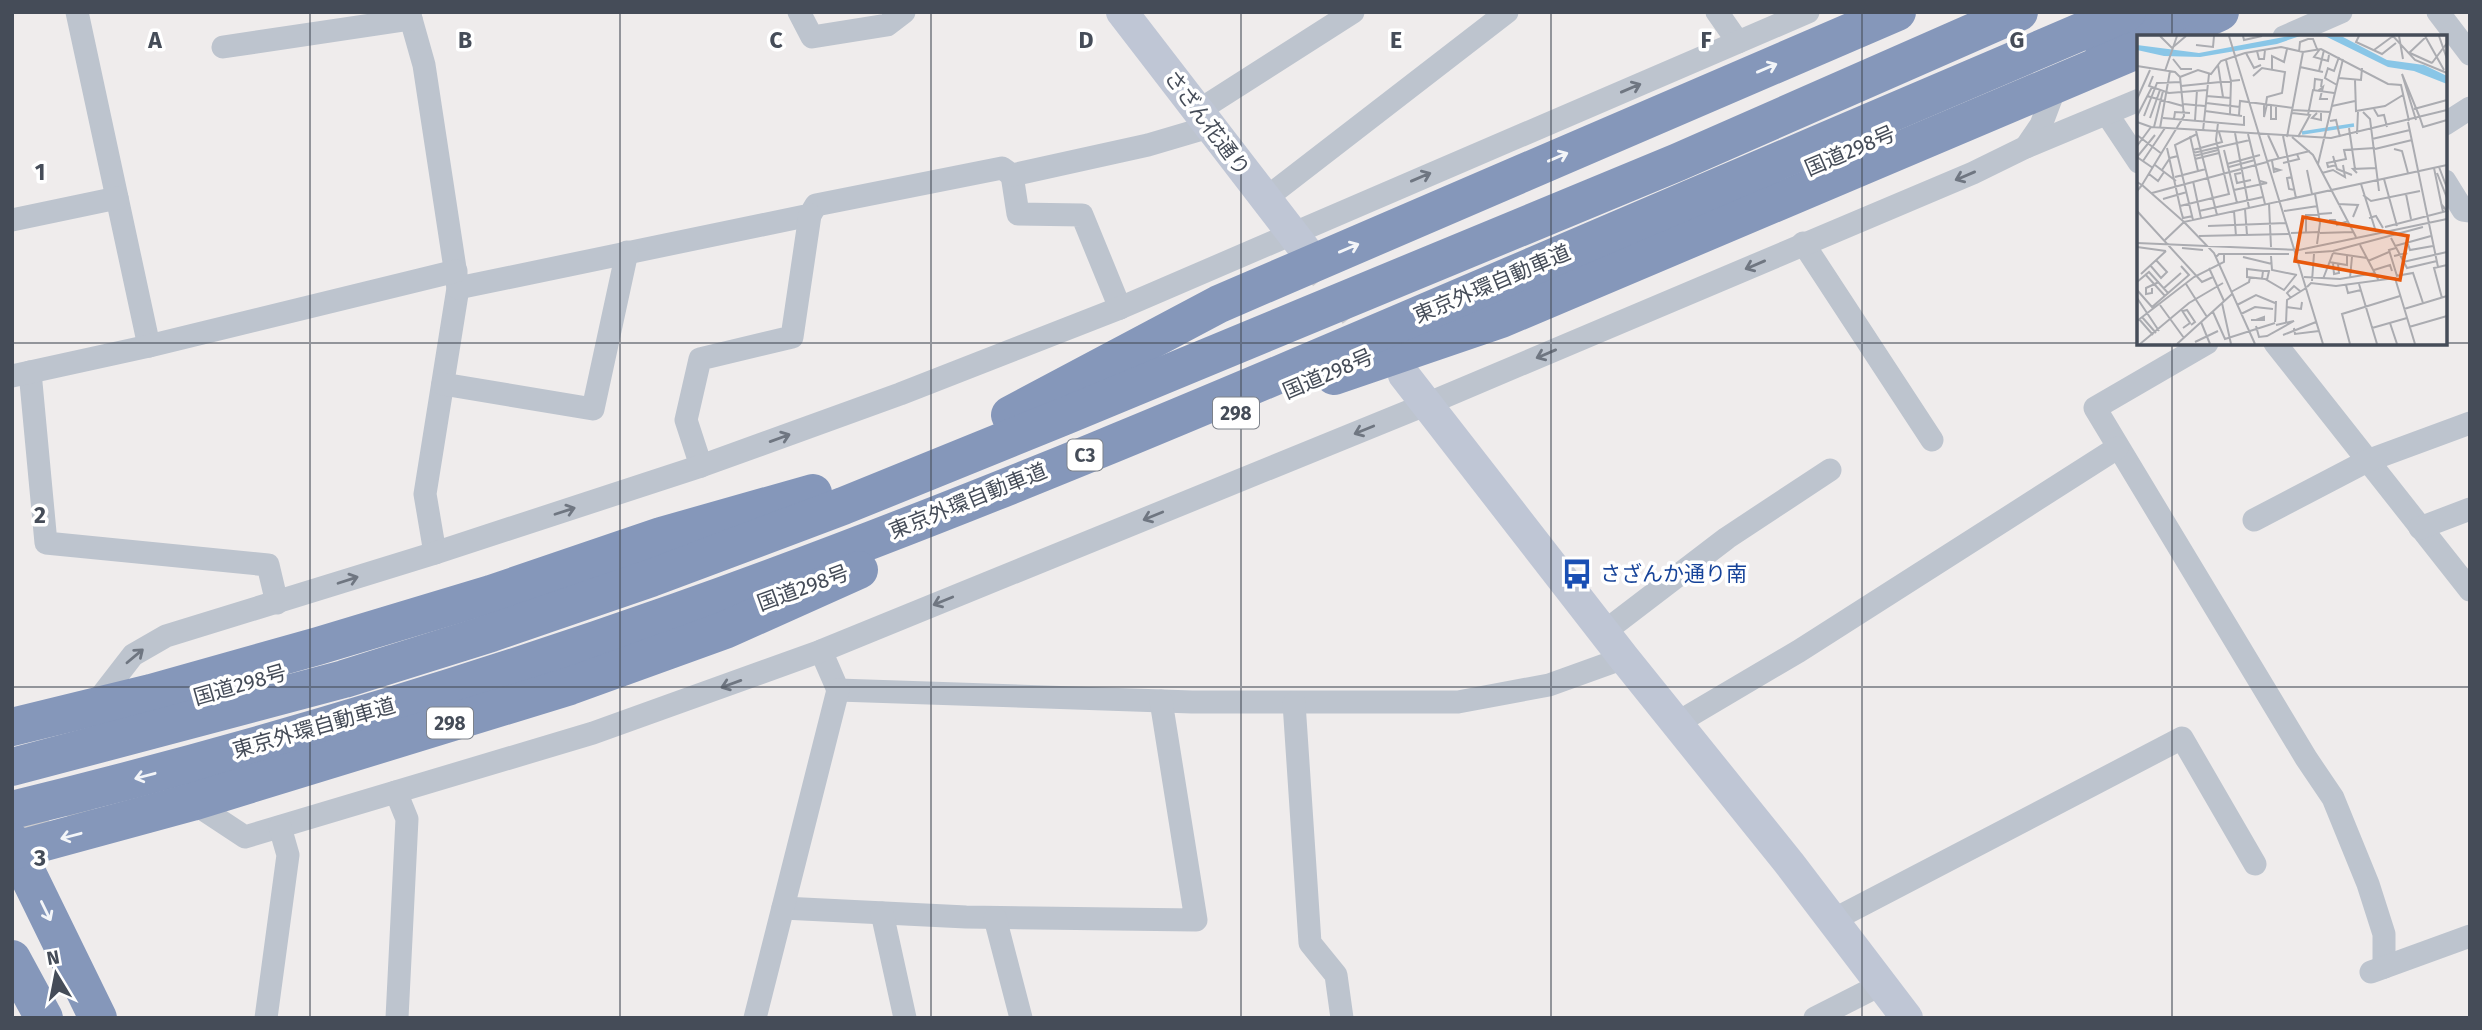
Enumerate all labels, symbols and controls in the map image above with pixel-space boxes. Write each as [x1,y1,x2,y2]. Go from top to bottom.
text: A [147,26,162,54]
text: B [458,26,472,54]
text: C [769,26,783,54]
text: D [1079,26,1094,54]
text: E [1390,26,1402,54]
text: F [1700,26,1712,54]
text: G [2010,26,2024,54]
inset map [2137,35,2447,345]
one-way arrow [1756,61,1778,74]
street label: さざん花通り [1159,65,1255,181]
one-way arrow [1619,81,1641,94]
street label: 国道298号 [1801,120,1899,182]
one-way arrow [1547,150,1568,163]
text: 1 [35,158,45,186]
one-way arrow [1410,170,1432,183]
one-way arrow [1954,171,1976,184]
street label: 東京外環自動車道 [1410,239,1574,329]
one-way arrow [1338,240,1360,253]
one-way arrow [1745,259,1766,272]
street label: 国道298号 [1279,343,1377,405]
one-way arrow [1535,348,1557,361]
road number: 298 [1213,398,1259,428]
one-way arrow [1354,424,1375,437]
one-way arrow [769,430,791,443]
road number: C3 [1068,440,1102,470]
street label: 東京外環自動車道 [885,457,1051,545]
text: 2 [34,501,46,529]
one-way arrow [554,503,576,516]
one-way arrow [1143,510,1165,523]
bus stop icon: さざんか通り南 [1560,557,1594,591]
street label: 国道298号 [754,559,852,617]
place label: さざんか通り南 [1600,561,1747,587]
one-way arrow [337,573,359,586]
one-way arrow [932,595,954,608]
one-way arrow [126,648,144,664]
street label: 国道298号 [190,659,290,711]
one-way arrow [720,679,742,691]
street label: 東京外環自動車道 [230,692,398,764]
road number: 298 [427,708,473,738]
one-way arrow [134,770,157,783]
one-way arrow [60,830,82,843]
text: 3 [33,844,46,872]
one-way arrow [40,900,54,921]
north arrow [21,939,91,1009]
text: N [45,945,61,970]

